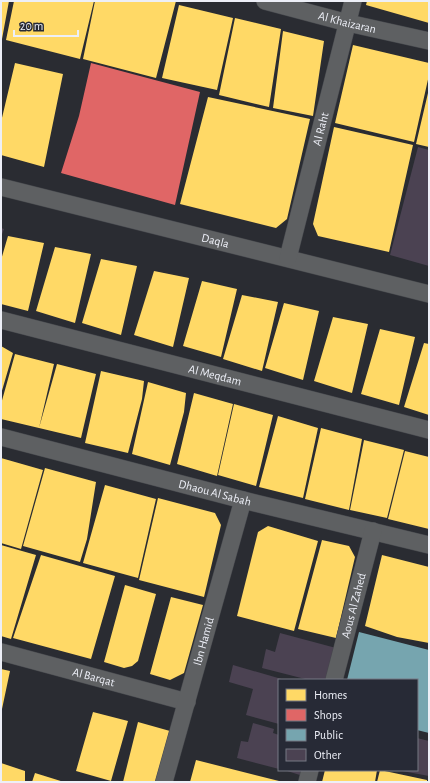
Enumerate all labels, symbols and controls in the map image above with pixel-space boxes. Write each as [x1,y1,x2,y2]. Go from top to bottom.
street label: Al Khaizaran [317,9,377,35]
scale bar [14,12,78,38]
text: 20 m [20,20,43,32]
street label: Al Raht [311,111,331,147]
street label: Daqla [200,231,231,250]
street label: Al Meqdam [187,362,243,388]
street label: Dhaou Al Sabah [177,477,252,508]
street label: Aous Al Zahed [339,572,368,639]
street label: Ibn Hamid [191,616,216,667]
street label: Al Barqat [71,666,116,688]
legend [278,679,418,771]
text: Homes [314,689,347,701]
text: Shops [314,709,342,721]
text: Public [314,729,343,741]
text: Other [314,749,341,761]

